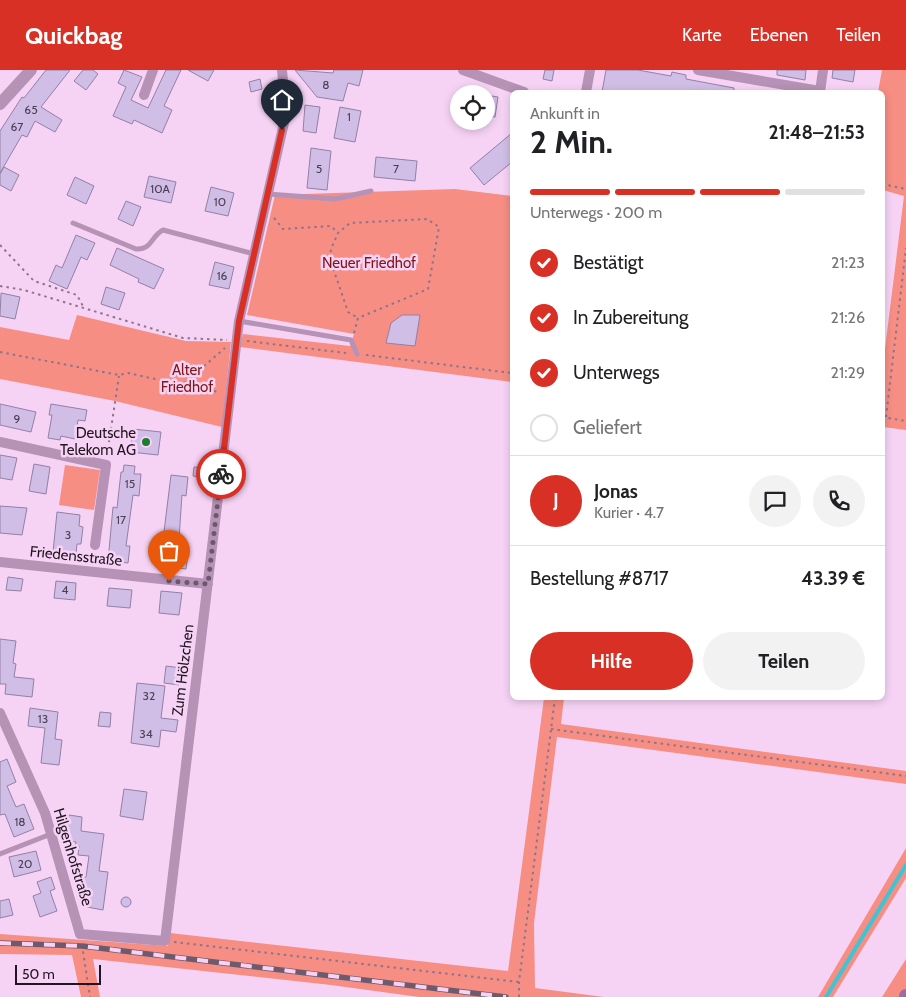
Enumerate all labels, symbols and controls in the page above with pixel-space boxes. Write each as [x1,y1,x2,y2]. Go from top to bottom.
text: Quickbag [25,21,122,50]
text: Karte [682,24,722,46]
text: Ebenen [750,24,808,46]
text: Teilen [836,24,881,46]
house number: 8 [322,77,330,92]
pin [261,79,303,130]
map controls [450,85,495,130]
button: locate [450,85,495,130]
icon: home [268,86,296,114]
house number: 65 [24,102,38,117]
text: Ankunft in [530,104,600,123]
house number: 1 [347,109,351,124]
house number: 67 [11,119,23,134]
text: 21:48–21:53 [768,121,865,144]
text: 2 Min. [530,122,613,161]
house number: 5 [316,161,322,176]
house number: 7 [393,161,399,176]
house number: 10A [150,181,170,196]
house number: 10 [214,194,226,209]
text: Unterwegs · 200 m [530,203,662,222]
icon: check [530,249,558,277]
text: Bestätigt [573,251,644,274]
text: 21:23 [831,253,865,272]
park label: Neuer Friedhof [322,254,416,272]
house number: 16 [217,268,228,283]
icon: check [530,304,558,332]
text: In Zubereitung [573,306,689,329]
text: 21:26 [831,308,865,327]
icon: check [530,359,558,387]
park label: Alter Friedhof [161,361,213,396]
text: Unterwegs [573,361,660,384]
text: 21:29 [831,363,865,382]
house number: 9 [14,411,21,426]
text: Geliefert [573,416,642,439]
place label: Deutsche Telekom AG [60,424,136,459]
marker: Deutsche Telekom AG [140,436,152,448]
courier [196,449,246,499]
icon: bike [207,460,235,488]
button: chat [749,475,801,527]
button: phone [813,475,865,527]
house number: 15 [125,476,135,491]
text: Jonas [594,480,638,503]
text: J [553,489,559,512]
text: Kurier · 4.7 [594,503,664,522]
house number: 17 [116,512,126,527]
house number: 3 [65,527,71,542]
pin [148,530,190,581]
icon: bag [155,537,183,565]
street label: Friedensstraße [29,542,123,570]
text: Bestellung #8717 [530,567,668,590]
text: 43.39 € [801,567,865,590]
house number: 4 [62,582,69,597]
street label: Zum Hölzchen [168,623,198,717]
button: Hilfe [530,632,693,690]
button: Teilen [703,632,865,690]
house number: 32 [143,688,155,703]
house number: 13 [38,711,48,726]
house number: 34 [139,726,153,741]
street label: Hilgenhofstraße [50,806,97,908]
house number: 18 [14,814,26,829]
house number: 20 [18,856,32,871]
scale bar [15,962,101,985]
text: 50 m [22,965,55,983]

